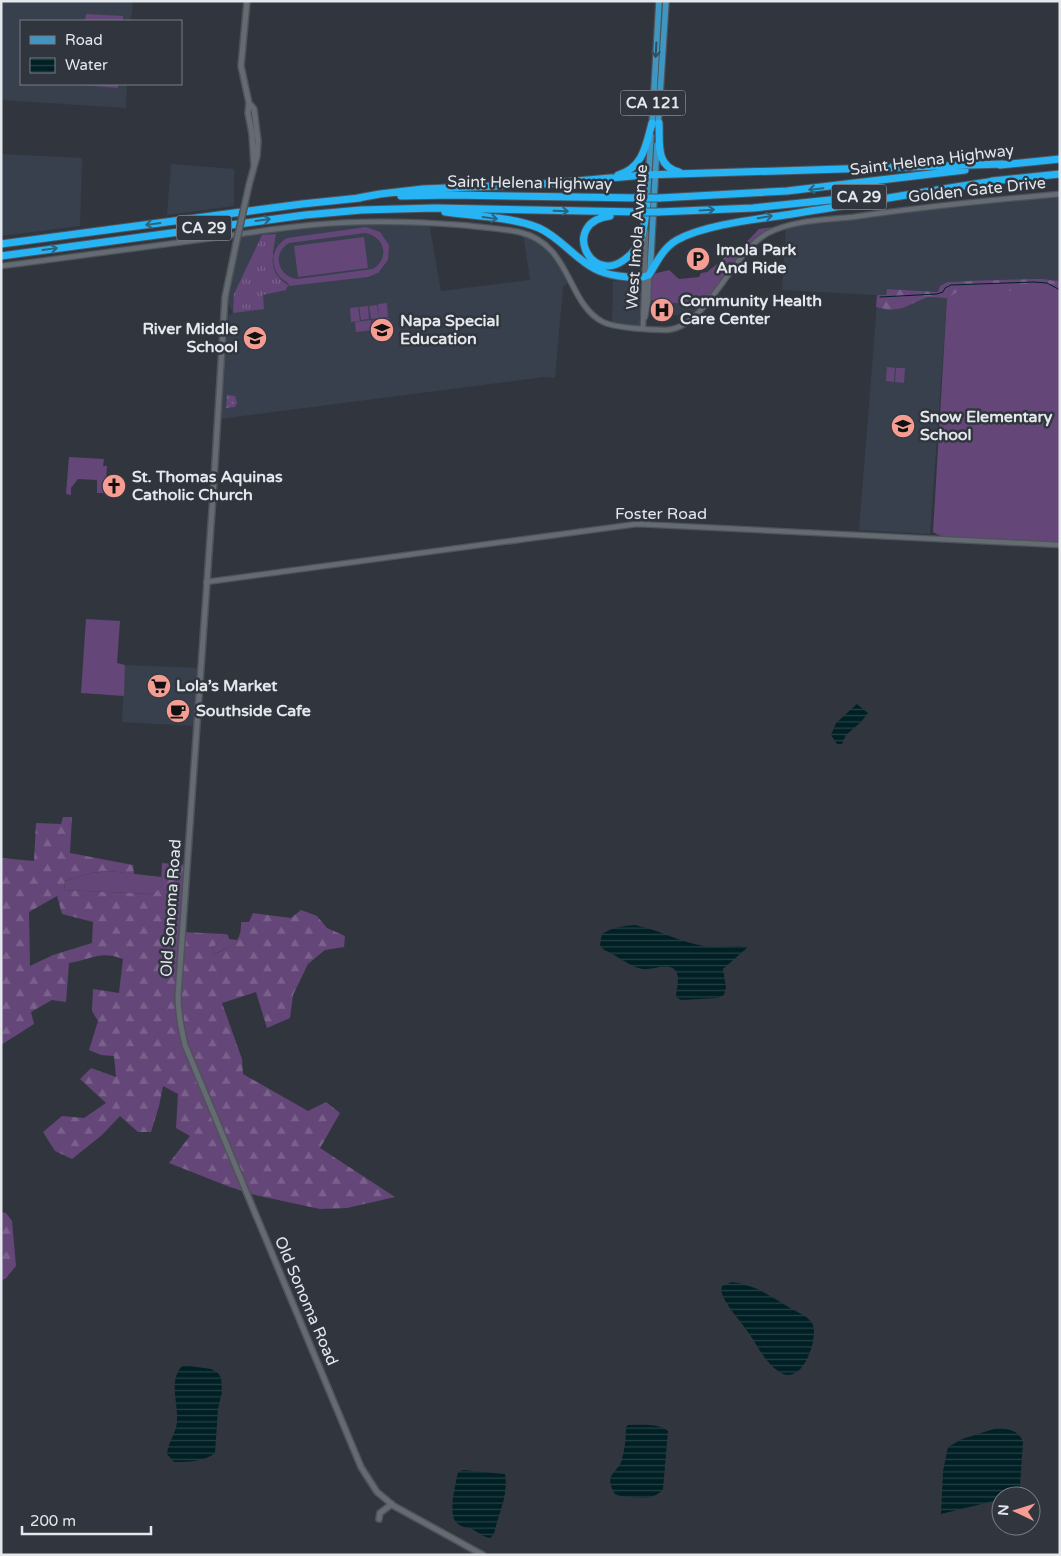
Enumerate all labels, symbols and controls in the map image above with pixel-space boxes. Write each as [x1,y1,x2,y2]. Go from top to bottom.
legend [20,20,182,85]
text: Road [65,31,103,49]
one-way arrow [651,42,660,58]
text: Water [65,56,108,74]
road number: CA 121 [620,90,686,116]
street label: Saint Helena Highway [849,140,1016,180]
street label: West Imola Avenue [622,164,652,310]
street label: Saint Helena Highway [447,172,613,194]
street label: Golden Gate Drive [907,173,1047,207]
one-way arrow [808,184,824,193]
road number: CA 29 [832,184,886,210]
one-way arrow [698,205,715,215]
one-way arrow [552,206,569,216]
one-way arrow [756,212,772,222]
one-way arrow [482,213,498,223]
one-way arrow [254,215,270,225]
road number: CA 29 [176,216,232,240]
one-way arrow [146,219,162,229]
place label: Imola Park And Ride [716,240,796,278]
one-way arrow [41,244,57,254]
parking icon: Imola Park And Ride [685,246,711,272]
place label: Community Health Care Center [680,291,822,329]
hospital icon: Community Health Care Center [649,297,675,323]
place label: Napa Special Education [400,311,499,349]
school or university icon: Napa Special Education [369,317,395,343]
place label: River Middle School [142,319,238,357]
school or university icon: River Middle School [242,325,268,351]
place label: Snow Elementary School [920,407,1053,445]
school or university icon: Snow Elementary School [890,413,916,439]
place label: St. Thomas Aquinas Catholic Church [132,467,283,505]
church icon: St. Thomas Aquinas Catholic Church [101,473,127,499]
street label: Foster Road [615,504,707,524]
supermarket icon: Lola’s Market [146,673,172,699]
place label: Lola’s Market [176,676,278,696]
cafe icon: Southside Cafe [165,698,191,724]
place label: Southside Cafe [196,701,311,721]
street label: Old Sonoma Road [156,838,186,978]
street label: Old Sonoma Road [270,1233,342,1369]
north arrow [991,1486,1041,1536]
scale bar [22,1504,151,1536]
text: N [995,1504,1012,1516]
text: 200 m [30,1512,76,1530]

